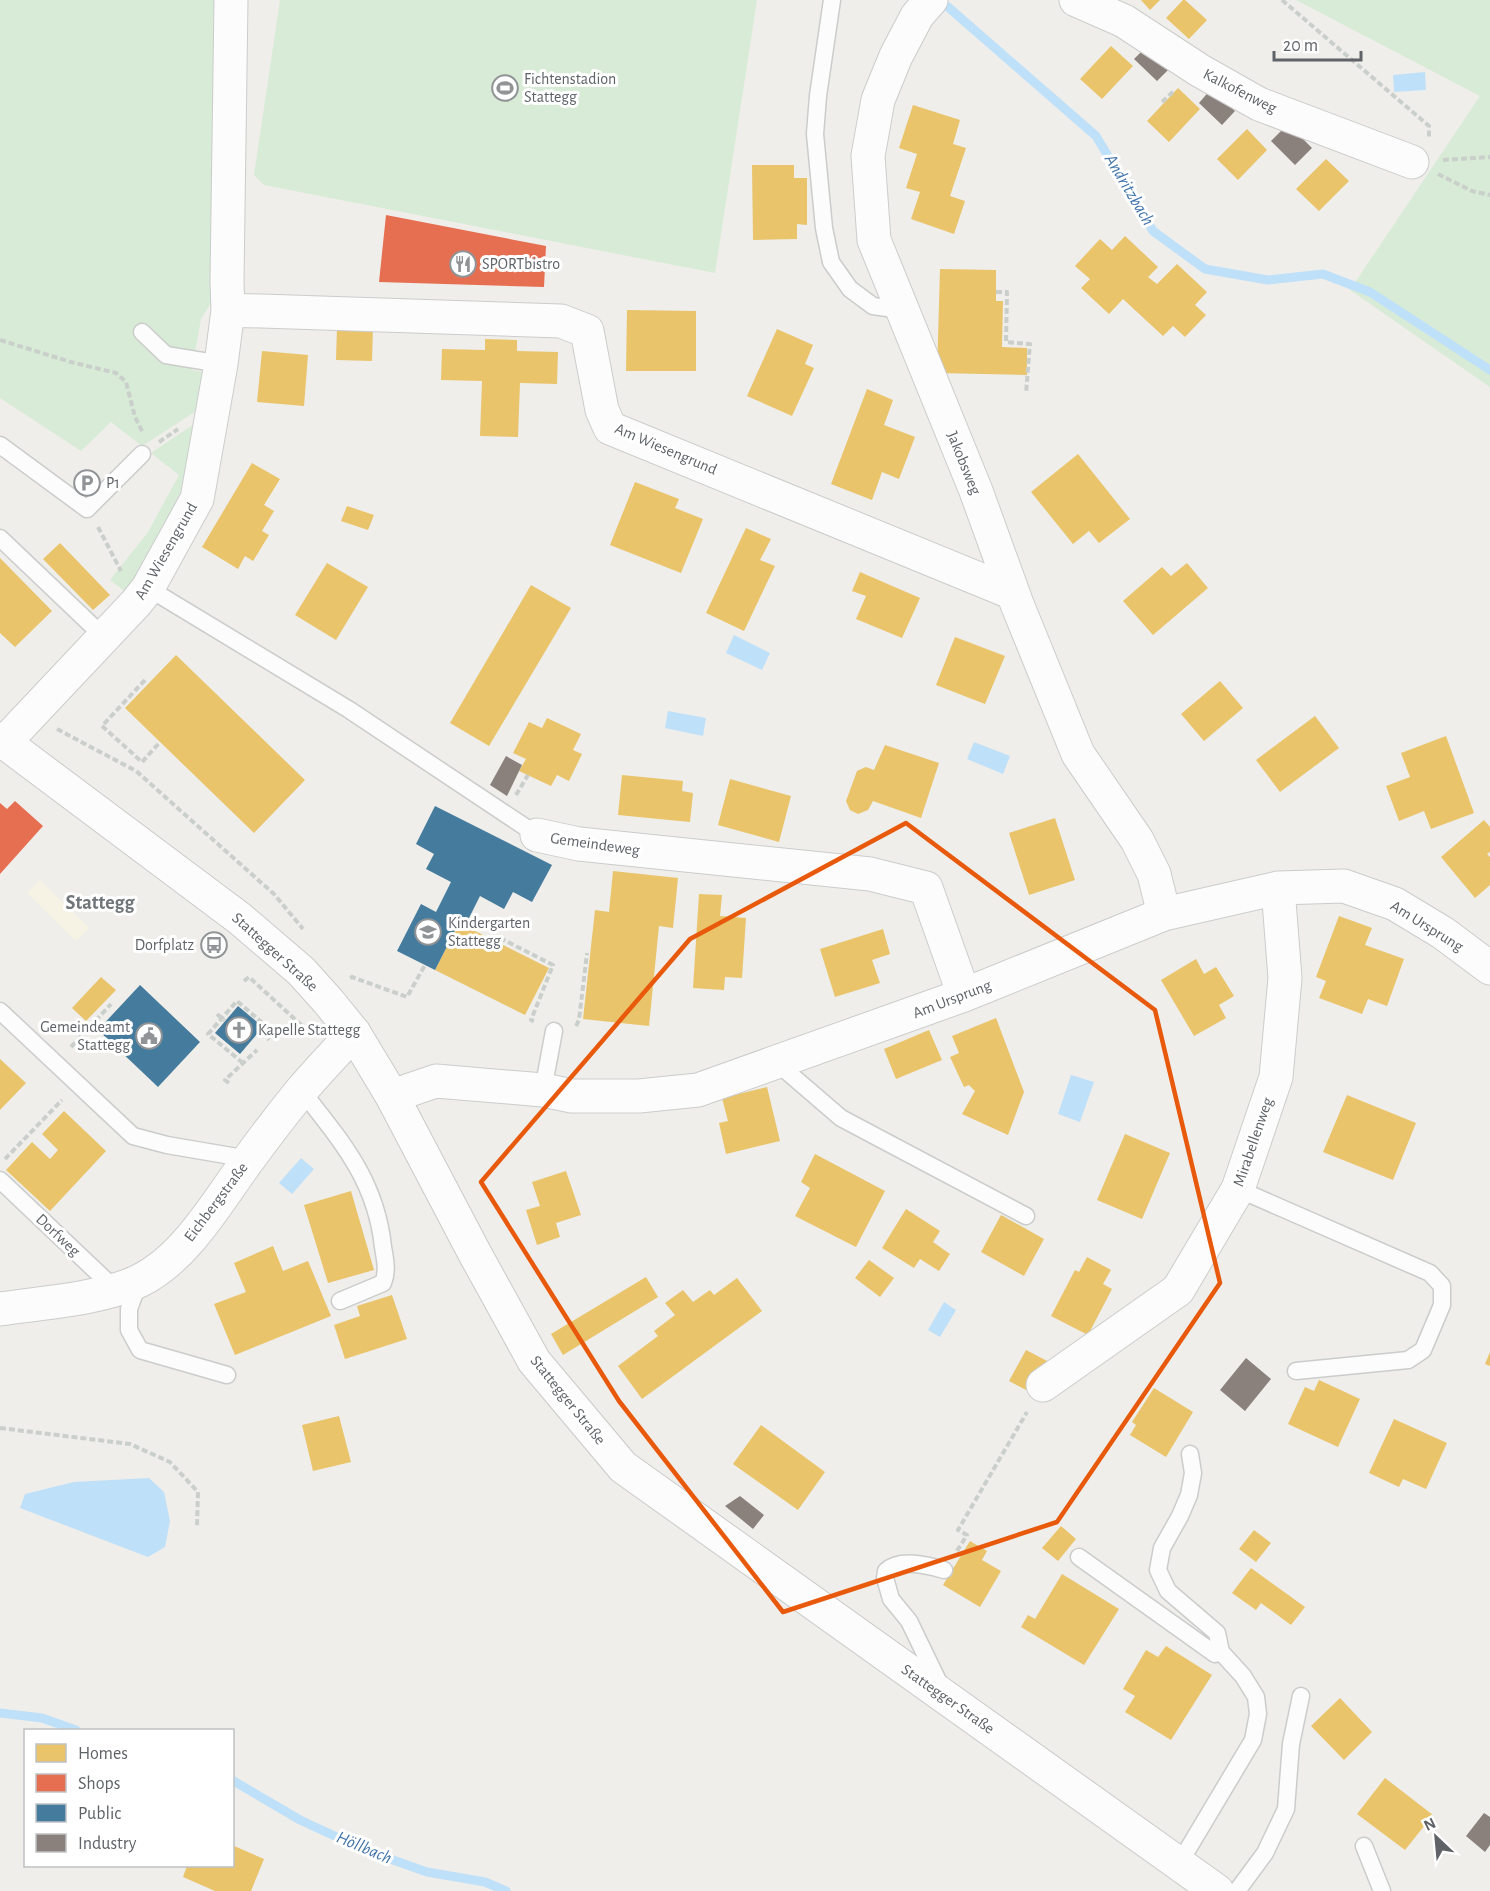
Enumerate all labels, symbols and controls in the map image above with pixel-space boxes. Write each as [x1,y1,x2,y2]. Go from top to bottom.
scale bar [1274,24,1361,62]
text: 20 m [1283,37,1318,55]
street label: Kalkofenweg [1201,66,1279,116]
place label: Fichtenstadion Stattegg [524,71,616,105]
sports icon: Fichtenstadion Stattegg [490,73,520,103]
water label: Andritzbach [1100,150,1157,229]
restaurant icon: SPORTbistro [448,249,478,279]
place label: SPORTbistro [482,256,560,272]
street label: Am Wiesengrund [613,420,719,478]
street label: Jakobsweg [944,429,984,497]
parking icon: P1 [72,468,102,498]
place label: P1 [106,475,120,491]
street label: Am Wiesengrund [132,500,200,602]
street label: Gemeindeweg [549,830,641,858]
district label: Stattegg [66,893,135,913]
street label: Am Ursprung [1388,897,1466,955]
street label: Stattegger Straße [229,909,321,995]
place label: Kindergarten Stattegg [448,915,530,949]
school or university icon: Kindergarten Stattegg [413,917,443,947]
bus stop icon: Dorfplatz [199,930,229,960]
place label: Dorfplatz [135,937,194,953]
street label: Am Ursprung [911,977,994,1021]
church icon: Kapelle Stattegg [224,1015,254,1045]
place label: Gemeindeamt Stattegg [40,1019,130,1053]
public building icon: Gemeindeamt Stattegg [134,1021,164,1051]
place label: Kapelle Stattegg [258,1022,360,1038]
street label: Mirabellenweg [1230,1095,1276,1189]
street label: Eichbergstraße [181,1160,251,1244]
street label: Dorfweg [33,1211,83,1259]
street label: Stattegger Straße [527,1352,609,1448]
street label: Stattegger Straße [899,1661,997,1737]
legend [24,1729,234,1867]
text: Homes [78,1745,128,1763]
text: Shops [78,1775,120,1793]
text: Public [78,1805,121,1823]
north arrow [1406,1807,1466,1867]
text: N [1421,1815,1438,1834]
water label: Höllbach [334,1828,394,1868]
text: Industry [78,1835,137,1853]

